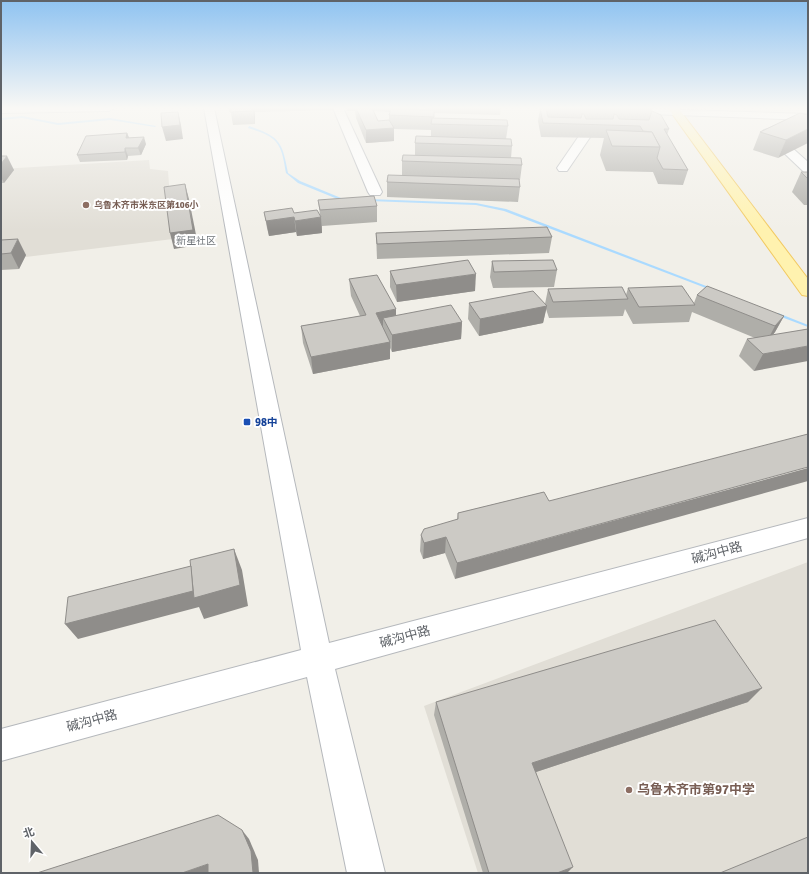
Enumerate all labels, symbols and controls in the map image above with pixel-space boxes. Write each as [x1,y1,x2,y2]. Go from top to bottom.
marker: 乌鲁木齐市米东区第106小 [81,200,91,210]
place label: 乌鲁木齐市米东区第106小 [94,200,199,211]
district label: 新星社区 [176,235,216,247]
place label: 98中 [255,416,278,429]
marker: 98中 [242,417,252,427]
street label: 碱沟中路 [690,539,744,567]
street label: 碱沟中路 [378,623,432,651]
street label: 碱沟中路 [65,707,119,735]
place label: 乌鲁木齐市第97中学 [637,782,755,798]
marker: 乌鲁木齐市第97中学 [624,785,634,795]
north arrow [12,822,52,862]
text: 北 [22,825,36,841]

